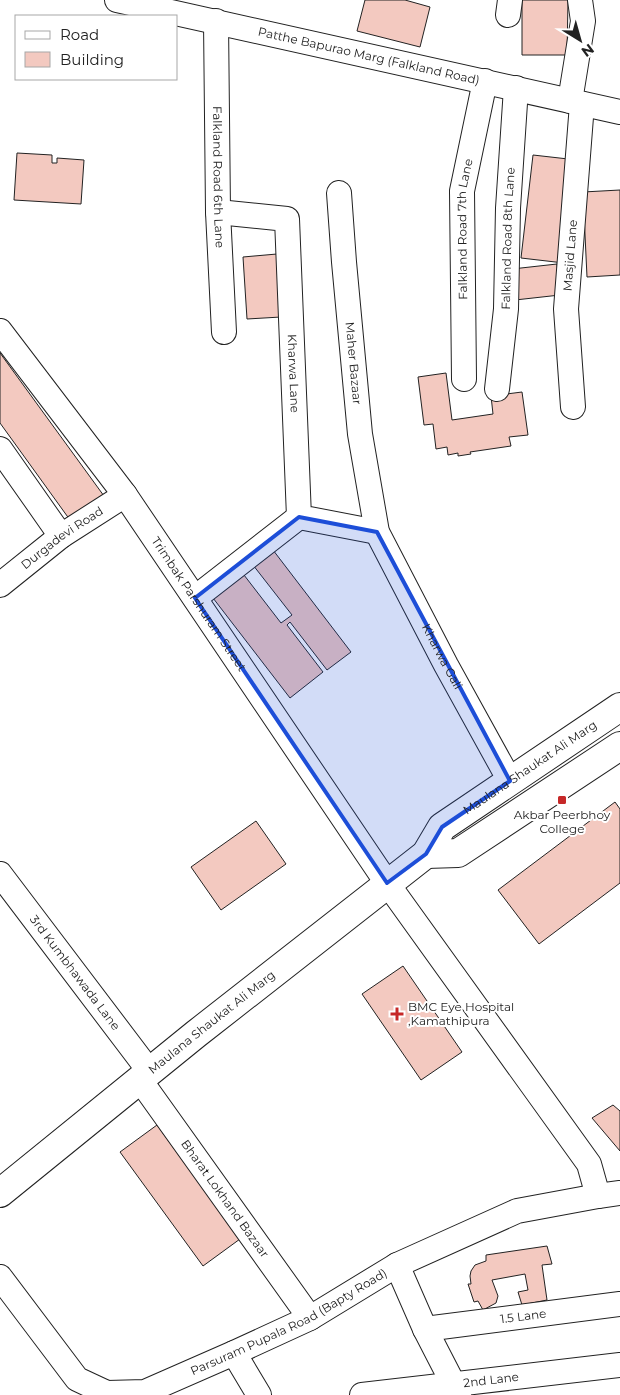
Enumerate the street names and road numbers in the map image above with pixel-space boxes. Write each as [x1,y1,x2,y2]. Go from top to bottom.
street label: Patthe Bapurao Marg (Falkland Road) [257,24,481,88]
street label: Falkland Road 6th Lane [210,106,228,248]
street label: Falkland Road 7th Lane [454,157,476,300]
street label: Falkland Road 8th Lane [498,167,518,310]
street label: Masjid Lane [559,219,580,292]
street label: Maher Bazaar [343,321,365,406]
street label: Kharwa Lane [285,334,303,413]
street label: Durgadevi Road [18,503,106,572]
street label: Trimbak Parshuram Street [148,534,250,674]
street label: Kharwa Gali [419,621,466,692]
street label: Maulana Shaukat Ali Marg [460,717,599,818]
street label: 3rd Kumbhawada Lane [27,912,124,1033]
street label: Maulana Shaukat Ali Marg [145,967,278,1077]
street label: Bharat Lokhand Bazaar [178,1137,273,1261]
street label: Parsuram Pupala Road (Bapty Road) [188,1265,390,1378]
street label: 1.5 Lane [499,1306,547,1326]
street label: 2nd Lane [462,1369,520,1390]

